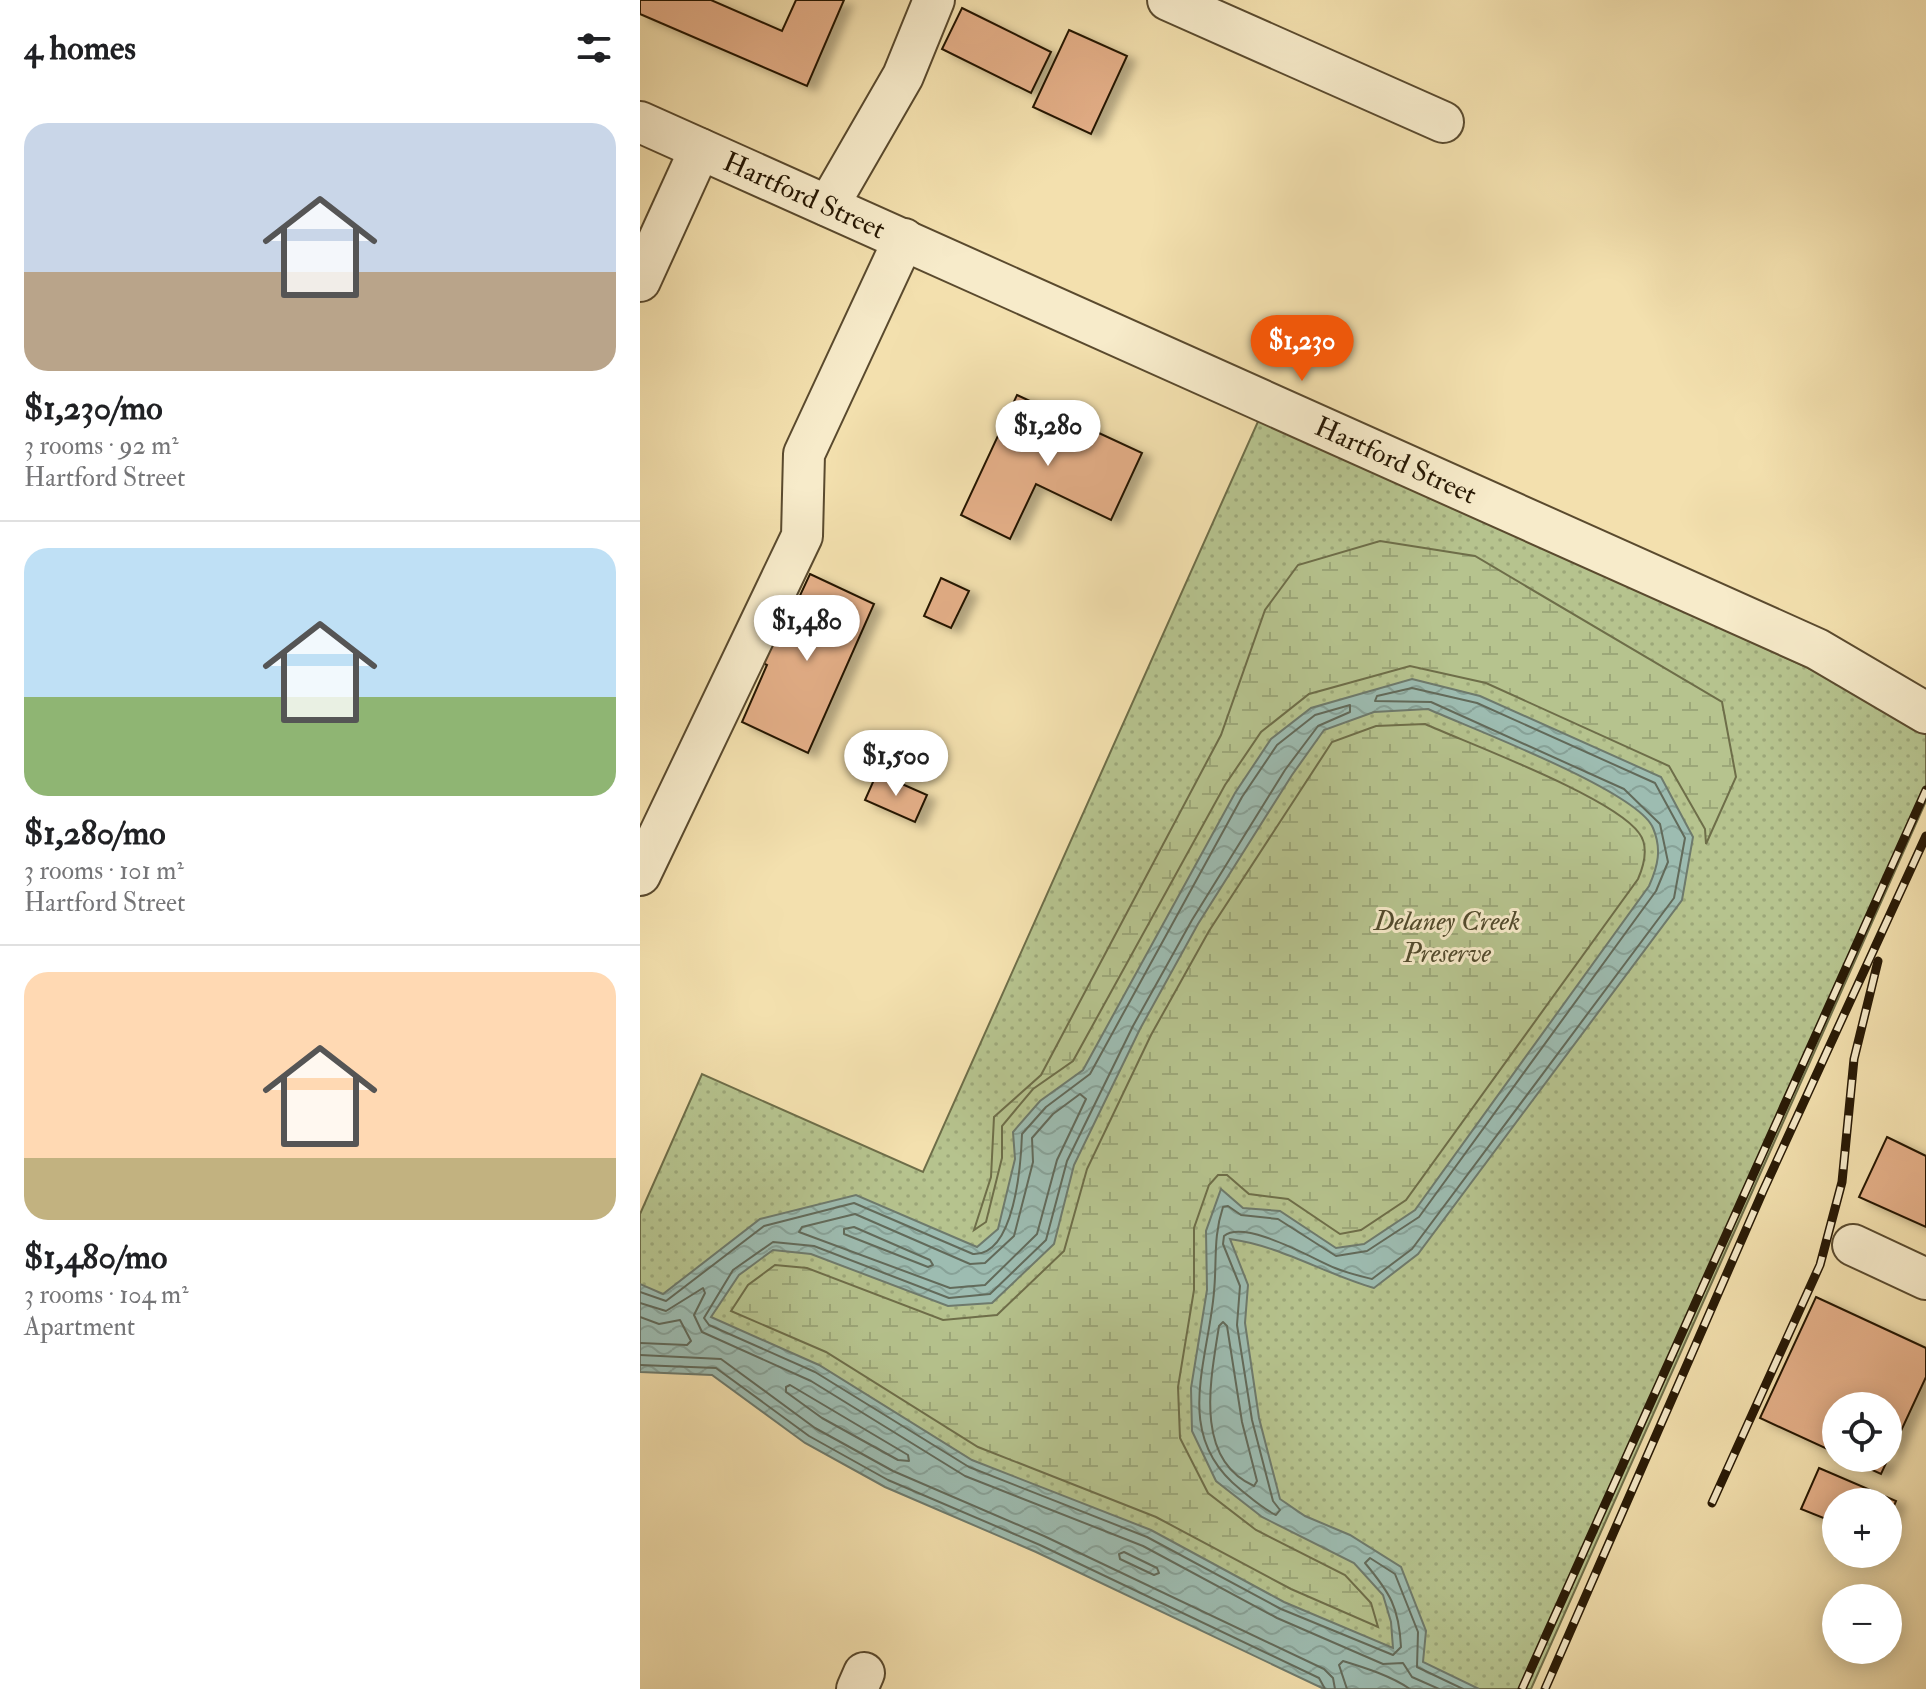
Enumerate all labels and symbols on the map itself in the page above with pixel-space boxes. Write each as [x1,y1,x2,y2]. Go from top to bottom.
street label: Hartford Street [718,144,891,247]
pin: $1,230 [1237,315,1367,383]
pin: $1,280 [983,400,1113,468]
street label: Hartford Street [1309,409,1482,512]
pin: $1,480 [742,595,872,663]
pin: $1,500 [831,730,961,798]
park label: Delaney Creek Preserve [1373,904,1520,971]

